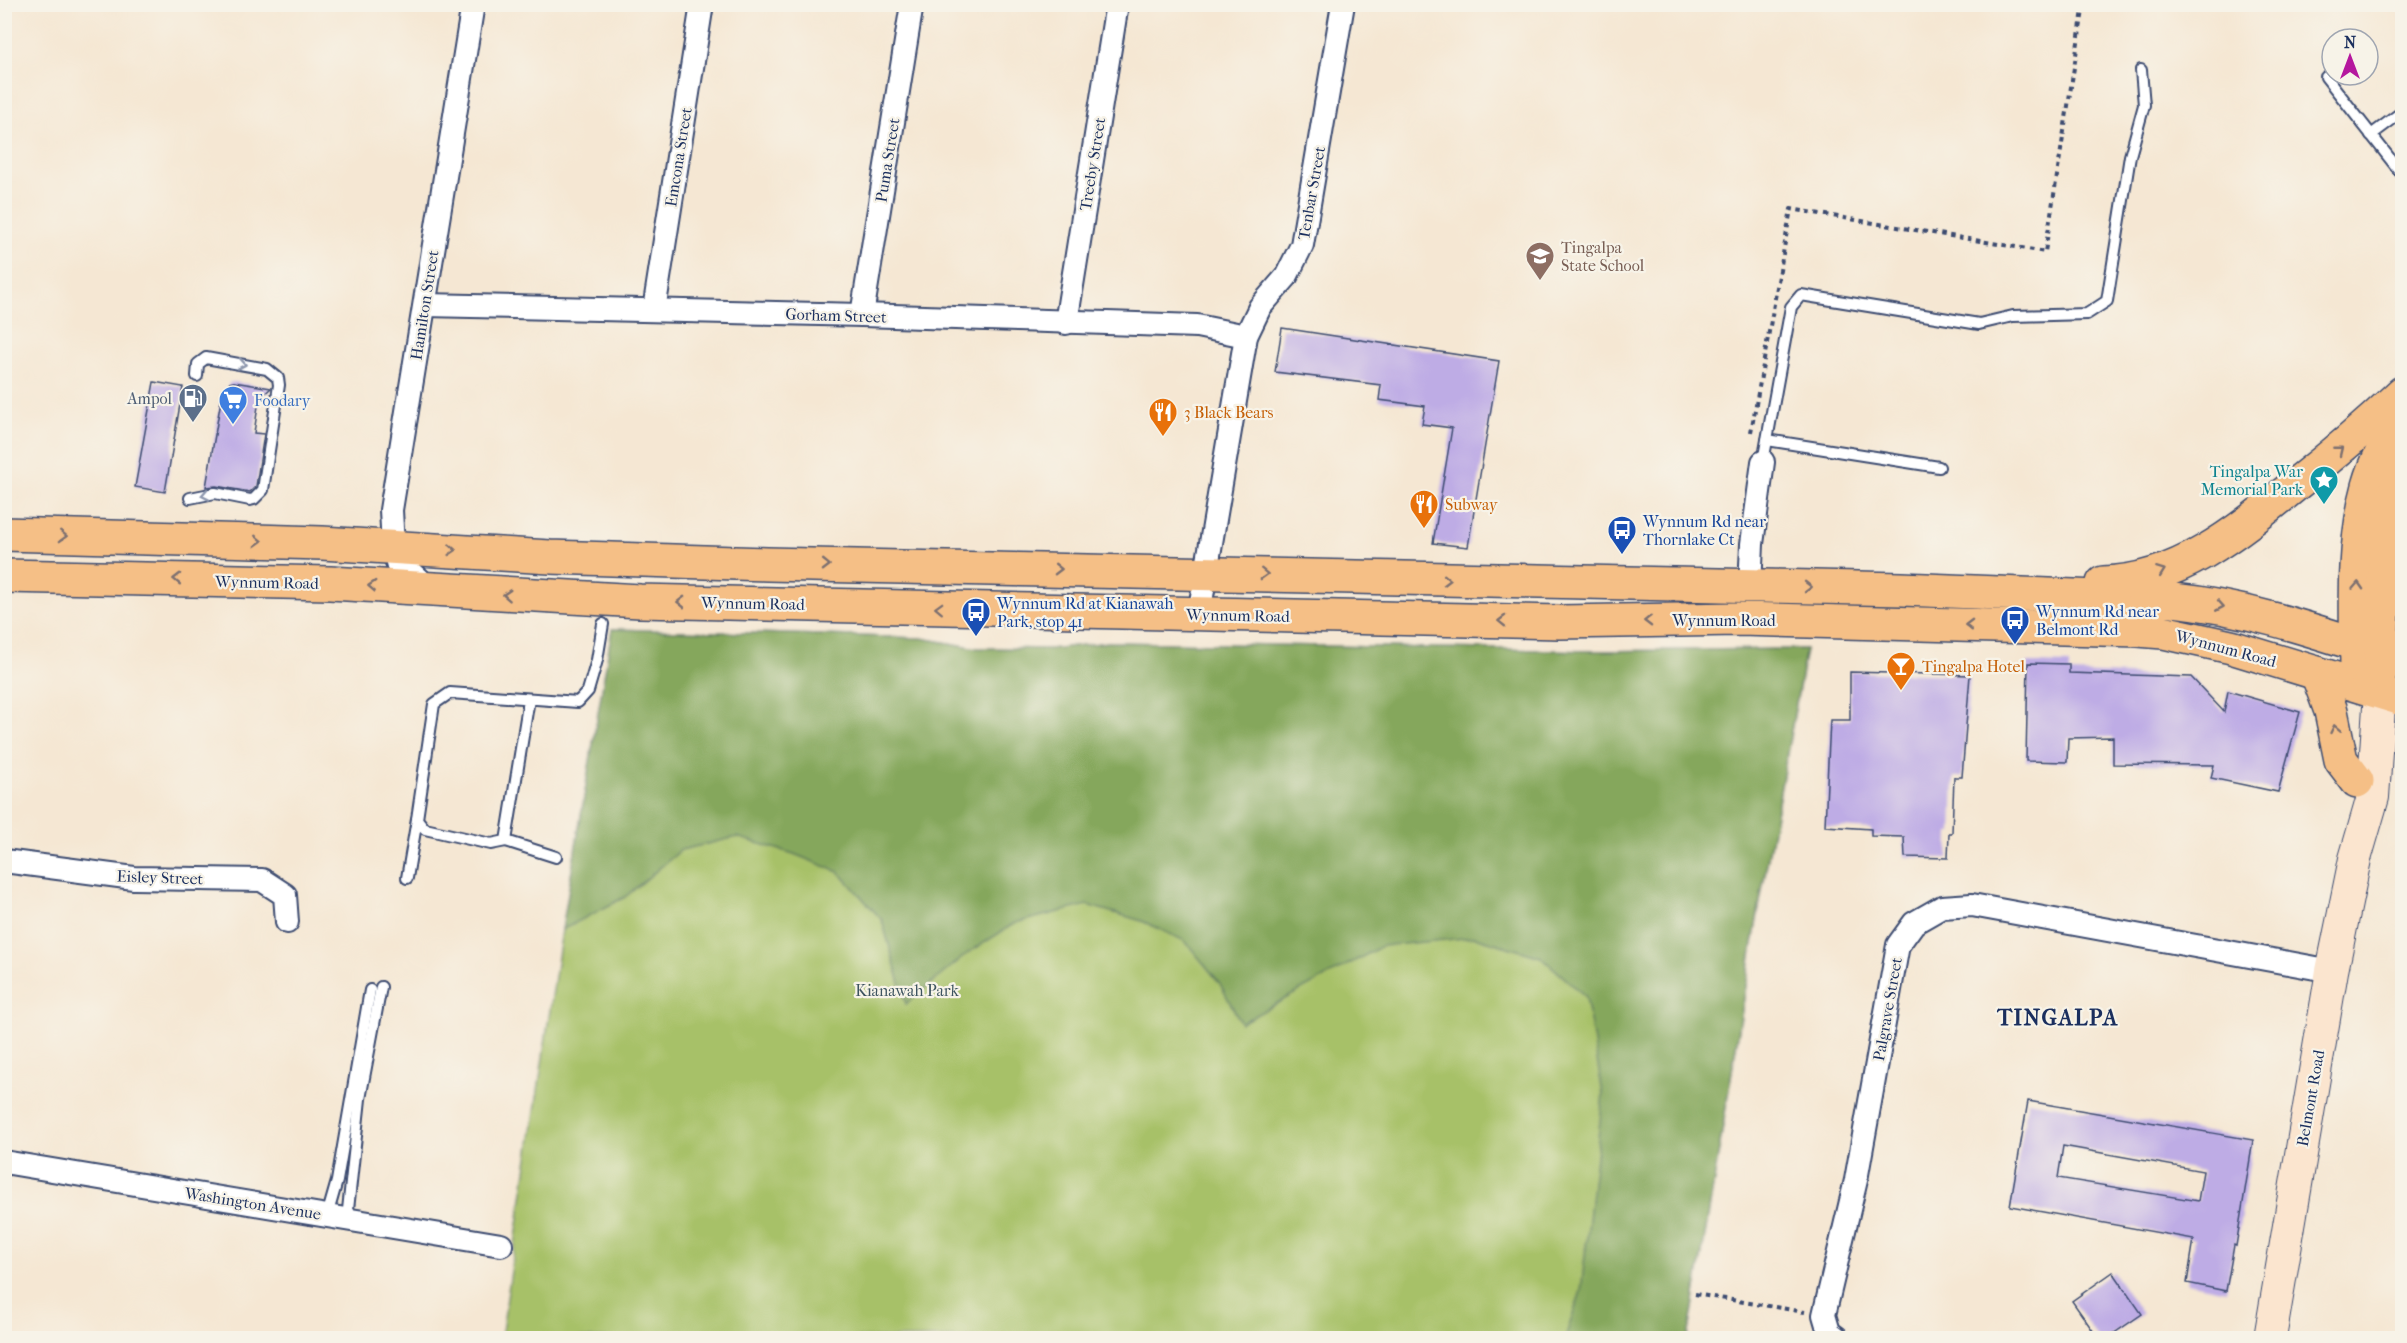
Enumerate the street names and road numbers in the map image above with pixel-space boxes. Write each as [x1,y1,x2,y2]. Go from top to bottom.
street label: Emcona Street [661,106,696,208]
street label: Puma Street [871,116,904,204]
street label: Treeby Street [1076,116,1109,212]
street label: Tenbar Street [1294,144,1329,241]
street label: Hamilton Street [406,248,443,361]
street label: Gorham Street [785,304,887,327]
street label: Wynnum Road [214,572,319,593]
street label: Wynnum Road [700,593,805,614]
street label: Wynnum Road [1185,605,1290,626]
street label: Wynnum Road [1671,611,1776,630]
street label: Wynnum Road [2172,626,2279,671]
street label: Eisley Street [116,866,204,889]
street label: Palgrave Street [1869,955,1906,1062]
street label: Belmont Road [2293,1048,2328,1148]
street label: Washington Avenue [182,1183,322,1224]

